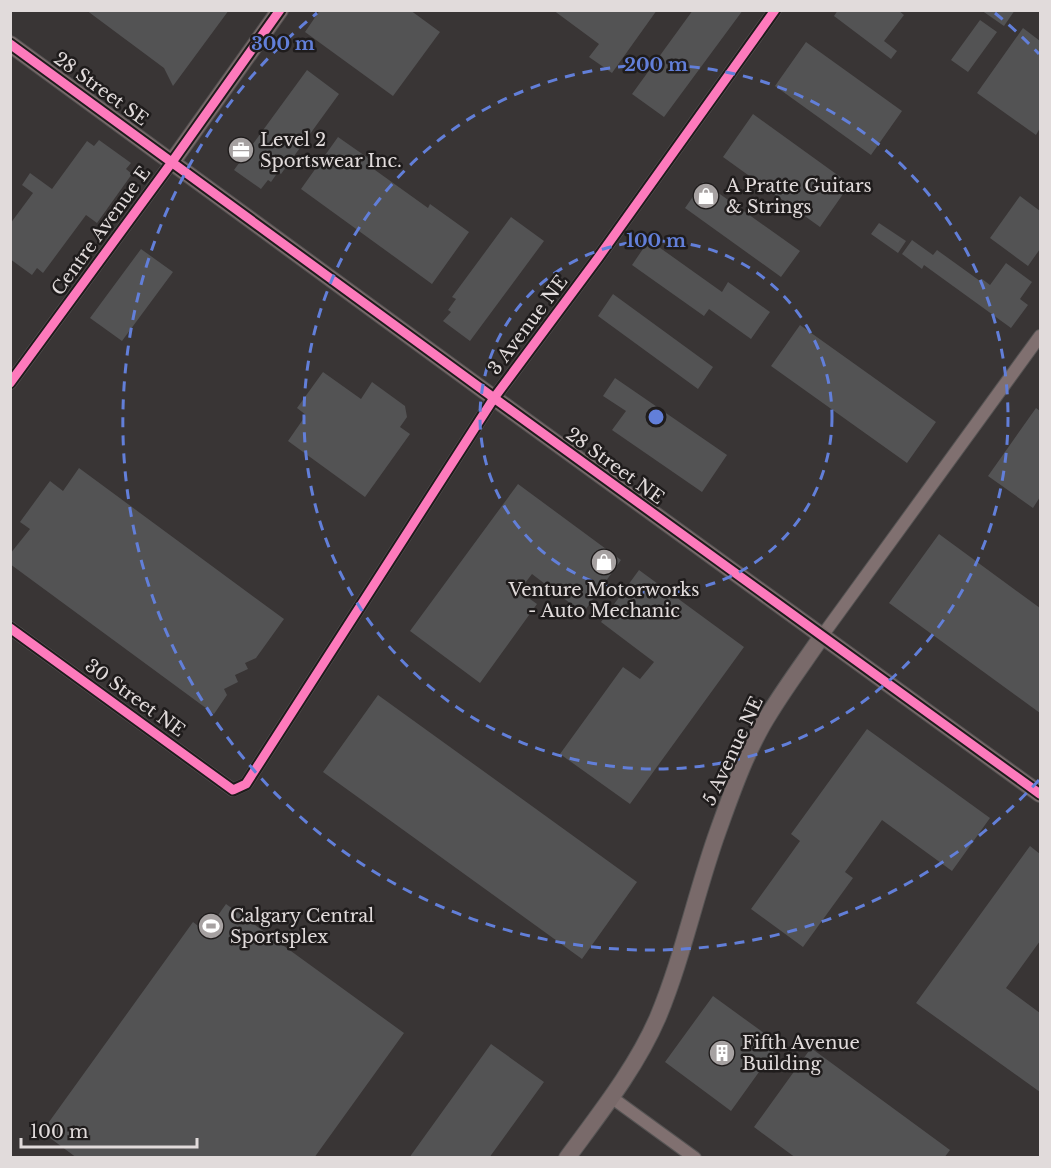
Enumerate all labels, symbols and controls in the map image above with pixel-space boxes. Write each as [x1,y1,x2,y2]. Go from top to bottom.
text: 300 m [251,33,315,55]
street label: 28 Street SE [50,47,152,131]
text: 200 m [624,54,688,76]
place label: Level 2 Sportswear Inc. [260,129,402,172]
office icon: Level 2 Sportswear Inc. [226,135,256,165]
street label: Centre Avenue E [47,162,155,300]
place label: A Pratte Guitars & Strings [725,175,872,218]
shop icon: A Pratte Guitars & Strings [691,181,721,211]
text: 100 m [626,230,686,252]
street label: 3 Avenue NE [484,271,572,379]
centre of rings [646,407,666,427]
street label: 28 Street NE [562,423,668,509]
shop icon: Venture Motorworks - Auto Mechanic [589,547,619,577]
place label: Venture Motorworks - Auto Mechanic [508,579,699,622]
street label: 30 Street NE [81,654,189,742]
street label: 5 Avenue NE [698,693,768,809]
place label: Calgary Central Sportsplex [230,905,374,948]
sports icon: Calgary Central Sportsplex [196,911,226,941]
place label: Fifth Avenue Building [742,1032,860,1075]
building icon: Fifth Avenue Building [707,1038,737,1068]
scale bar [21,1111,196,1149]
text: 100 m [30,1121,88,1143]

